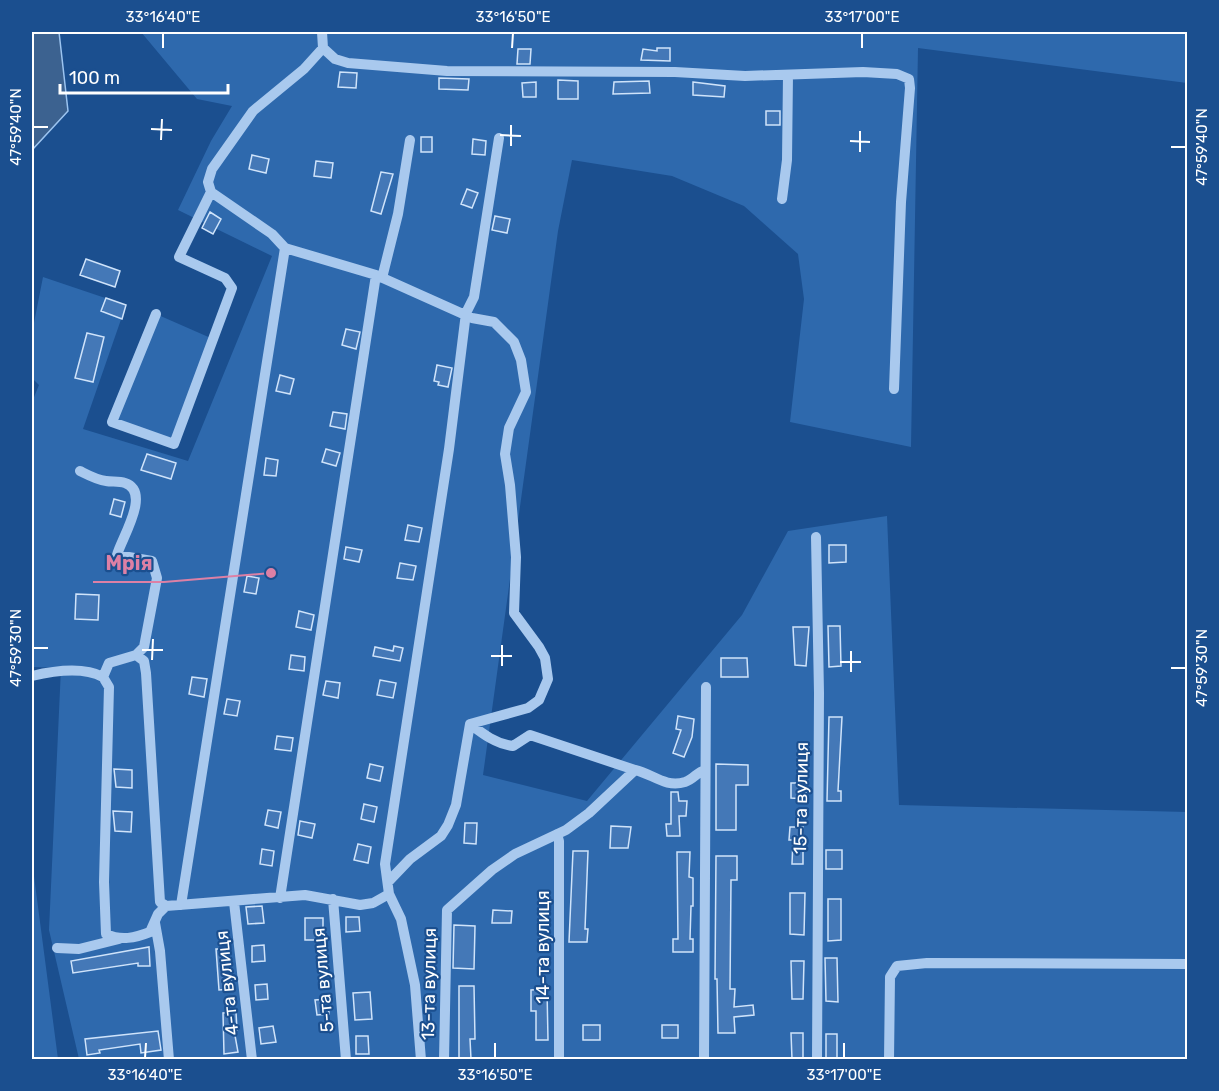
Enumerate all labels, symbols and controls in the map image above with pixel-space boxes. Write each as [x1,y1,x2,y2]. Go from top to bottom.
text: 33°16'40"E [126,8,200,26]
text: 33°16'50"E [475,8,551,26]
text: 33°17'00"E [825,8,900,26]
scale bar [60,57,228,95]
text: 100 m [69,67,120,89]
text: 47°59'40"N [7,88,25,166]
text: 47°59'40"N [1193,108,1211,186]
callout: Мрія [93,544,164,582]
text: Мрія [106,551,152,575]
text: 47°59'30"N [7,609,25,687]
text: 47°59'30"N [1193,629,1211,707]
street label: 15-та вулиця [789,742,813,854]
street label: 14-та вулиця [532,891,554,1003]
street label: 5-та вулиця [307,927,339,1033]
street label: 13-та вулиця [417,928,441,1040]
street label: 4-та вулиця [211,930,243,1036]
text: 33°16'40"E [108,1066,182,1084]
text: 33°16'50"E [457,1066,533,1084]
text: 33°17'00"E [807,1066,882,1084]

